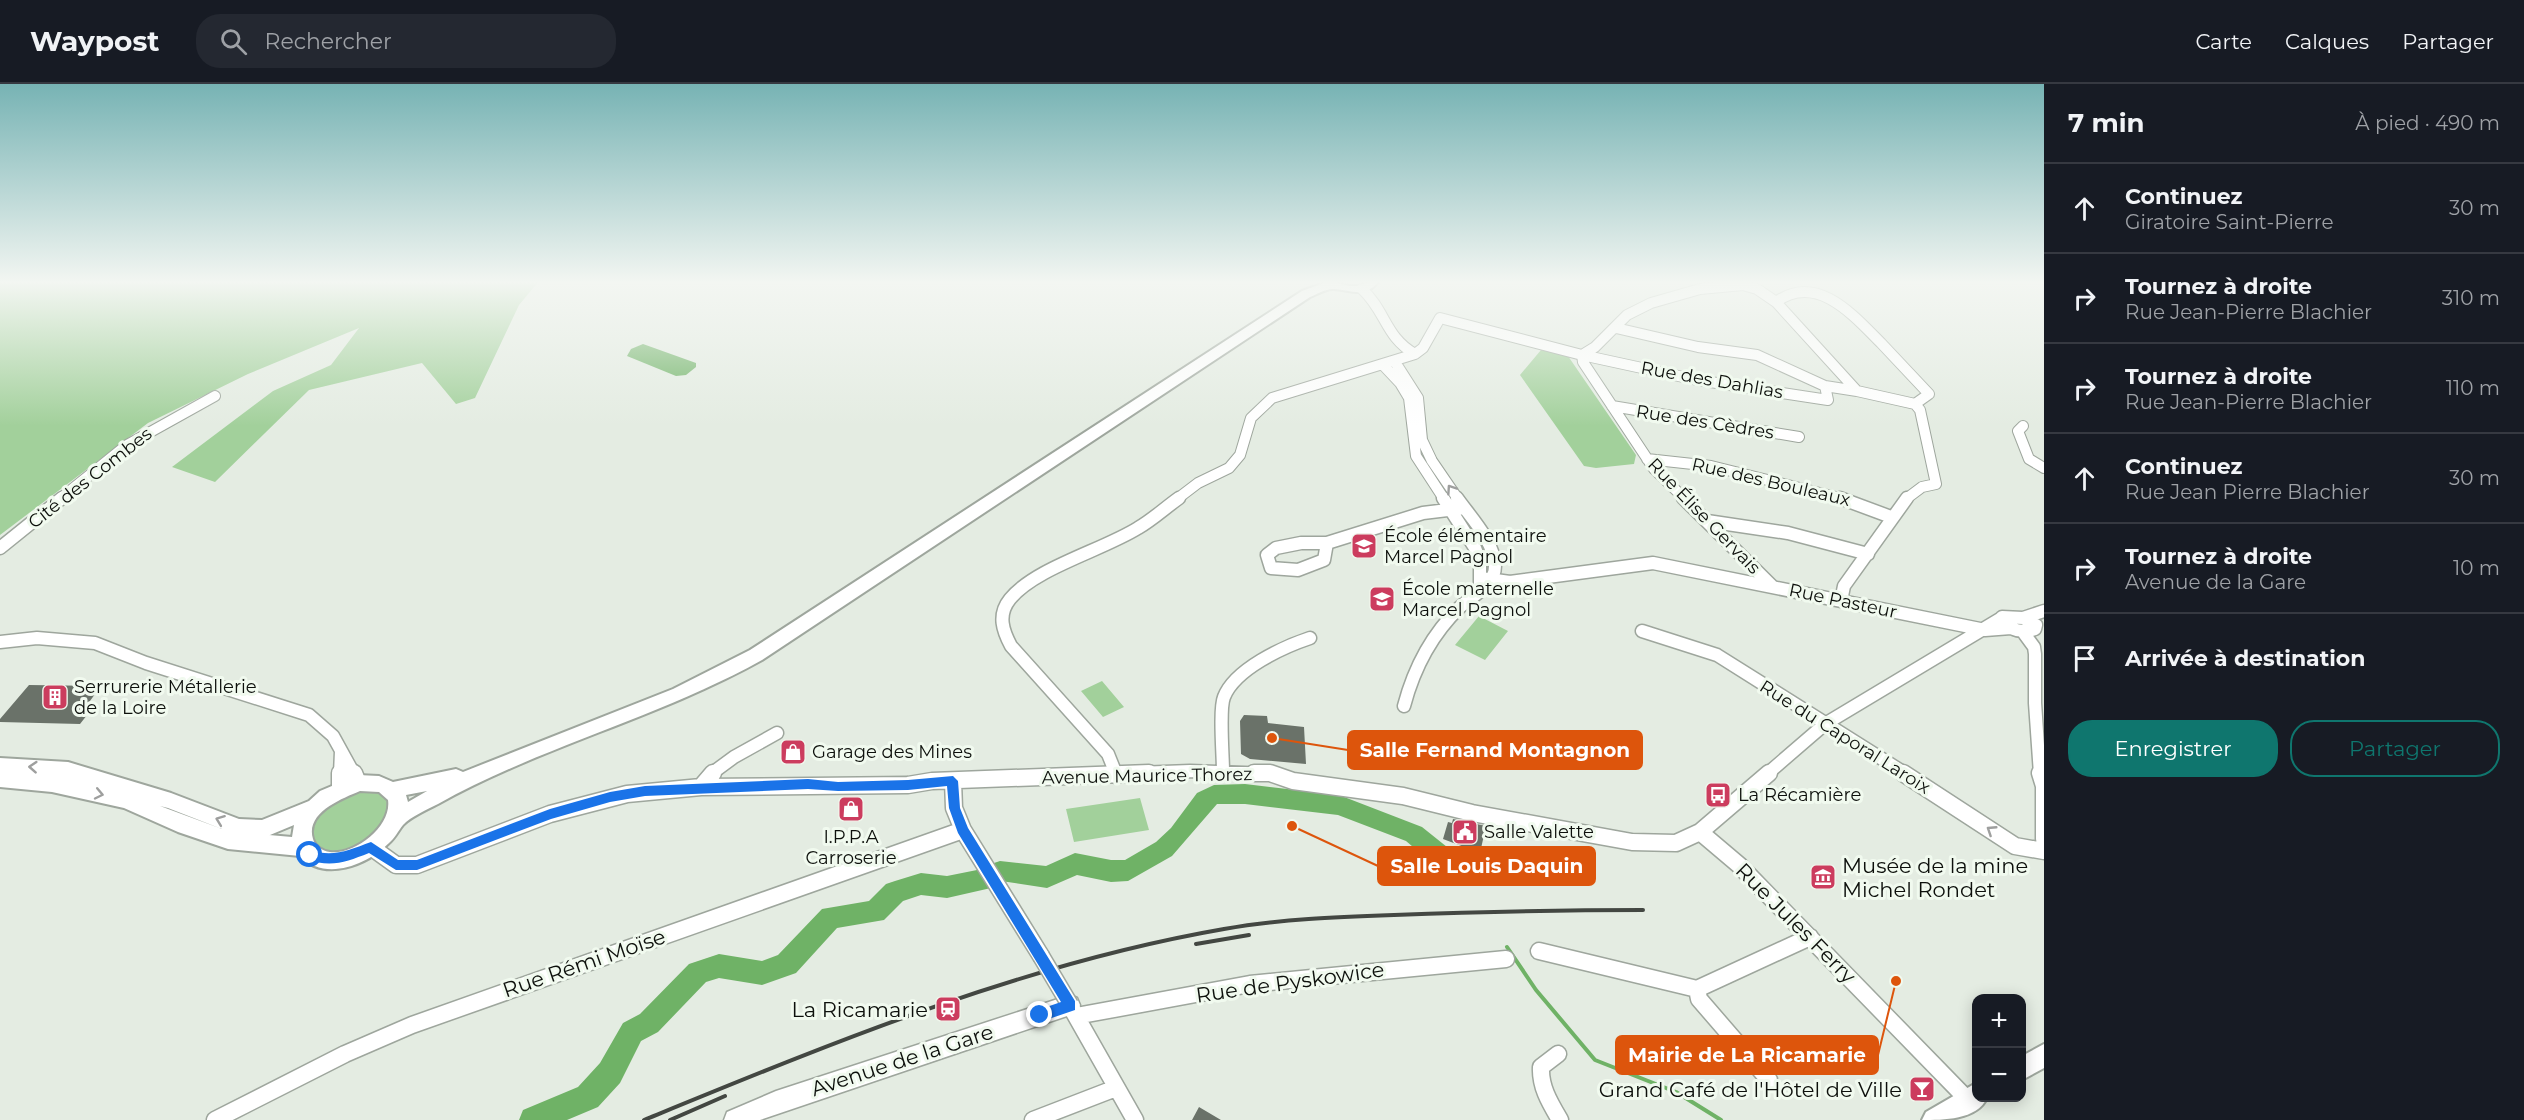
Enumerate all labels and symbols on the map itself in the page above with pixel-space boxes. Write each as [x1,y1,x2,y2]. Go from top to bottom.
street label: Rue des Dahlias [1639,357,1785,403]
street label: Rue des Cèdres [1634,400,1776,444]
street label: Cité des Combes [24,423,157,533]
street label: Rue Élise Gervais [1643,453,1765,579]
street label: Rue des Bouleaux [1690,453,1853,511]
one-way arrow [1447,485,1458,496]
place label: École élémentaire Marcel Pagnol [1384,525,1547,568]
school or university icon: École élémentaire Marcel Pagnol [1349,531,1379,561]
place label: École maternelle Marcel Pagnol [1402,578,1554,621]
street label: Rue Pasteur [1787,579,1899,623]
school or university icon: École maternelle Marcel Pagnol [1367,584,1397,614]
street label: Rue du Caporal Laroix [1756,675,1935,799]
place label: Serrurerie Métallerie de la Loire [74,676,257,719]
building icon: Serrurerie Métallerie de la Loire [40,682,70,712]
callout: Salle Fernand Montagnon [1348,731,1642,769]
shop icon: Garage des Mines [778,737,808,767]
text: Salle Fernand Montagnon [1360,738,1630,762]
place label: Garage des Mines [812,741,972,763]
one-way arrow [28,761,37,774]
street label: Avenue Maurice Thorez [1041,763,1253,789]
bus stop icon: La Récamière [1703,780,1733,810]
place label: La Récamière [1738,784,1861,806]
one-way arrow [94,787,104,800]
shop icon: I.P.P.A Carroserie [836,794,866,824]
one-way arrow [215,814,225,827]
public building icon: Salle Valette [1450,817,1480,847]
place label: Salle Valette [1484,821,1594,843]
place label: I.P.P.A Carroserie [805,826,897,869]
one-way arrow [1987,826,1998,837]
route start [296,841,322,867]
callout: Salle Louis Daquin [1378,847,1595,885]
place label: Musée de la mine Michel Rondet [1842,853,2028,902]
text: Salle Louis Daquin [1391,854,1583,878]
street label: Rue Jules Ferry [1731,858,1862,989]
museum icon: Musée de la mine Michel Rondet [1808,862,1838,892]
street label: Rue Rémi Moïse [499,923,669,1003]
street label: Rue de Pyskowice [1194,956,1386,1008]
station icon: La Ricamarie [933,994,963,1024]
place label: La Ricamarie [791,997,928,1022]
route end [1026,1001,1052,1027]
street label: Avenue de la Gare [808,1019,996,1101]
callout: Mairie de La Ricamarie [1616,1036,1878,1074]
text: Mairie de La Ricamarie [1628,1043,1866,1067]
bar icon: Grand Café de l'Hôtel de Ville [1907,1074,1937,1104]
place label: Grand Café de l'Hôtel de Ville [1599,1077,1902,1102]

